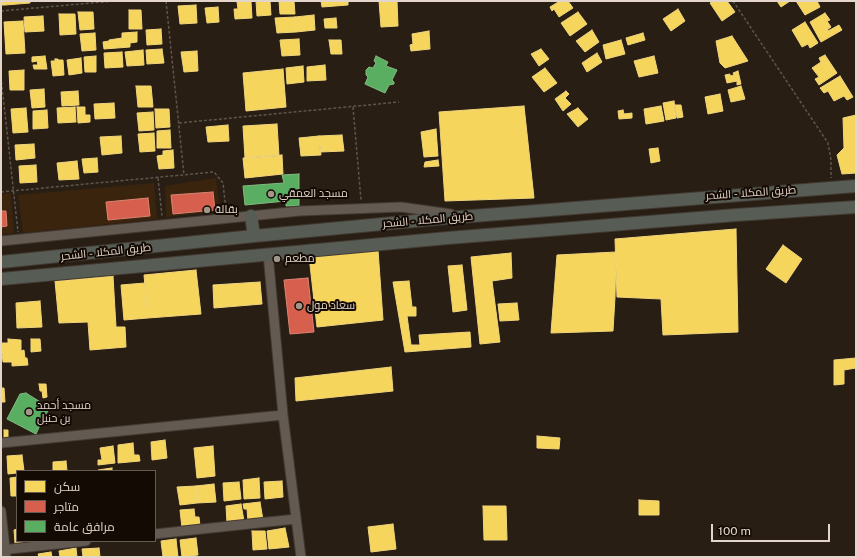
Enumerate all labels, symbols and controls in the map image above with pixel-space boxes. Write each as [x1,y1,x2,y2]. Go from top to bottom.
street label: طريق المكلا - الشحر [705,183,797,203]
place label: مسجد العمقي [279,187,348,201]
marker: مسجد العمقي [266,189,276,199]
place label: بقالة [215,203,238,217]
marker: بقالة [202,205,212,215]
street label: طريق المكلا - الشحر [382,209,474,231]
street label: طريق المكلا - الشحر [60,241,152,263]
place label: مطعم [285,252,315,266]
marker: مطعم [272,254,282,264]
place label: سعاد مول [307,299,355,313]
marker: سعاد مول [294,301,304,311]
place label: مسجد أحمد بن حنبل [37,399,91,425]
marker: مسجد أحمد بن حنبل [24,407,34,417]
legend [16,470,156,542]
text: سكن [54,480,80,494]
text: متاجر [54,500,79,514]
scale bar [713,516,832,542]
text: مرافق عامة [54,520,115,534]
text: 100 m [718,524,751,538]

